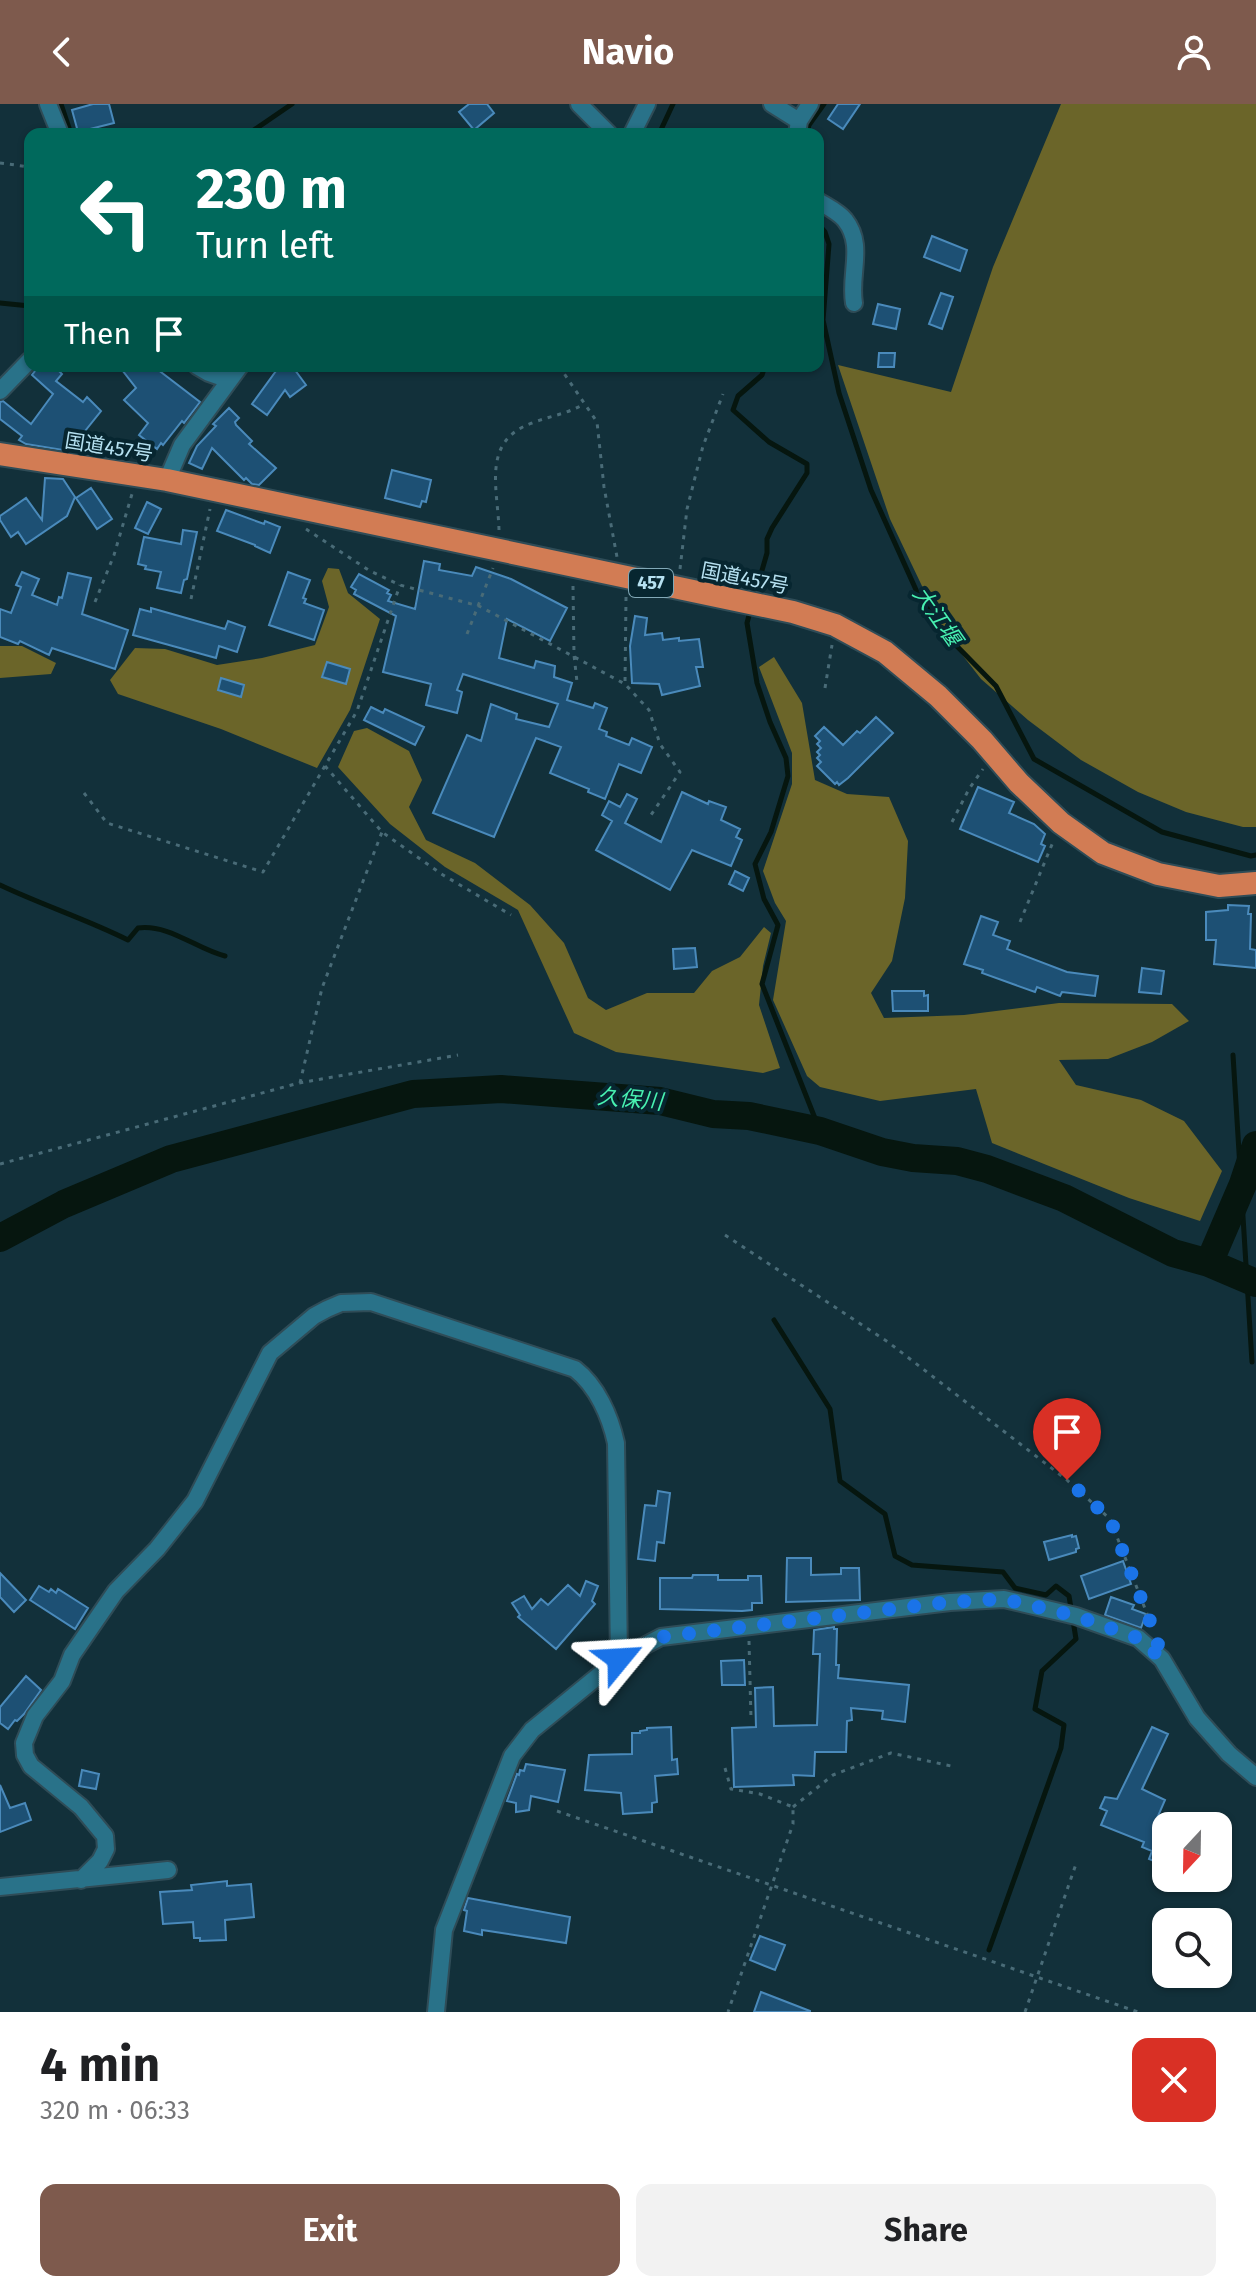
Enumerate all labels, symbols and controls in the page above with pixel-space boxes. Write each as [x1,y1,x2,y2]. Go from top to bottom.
icon: back [40,30,84,74]
text: Navio [582,30,674,74]
icon: person [1172,30,1216,74]
text: 230 m [196,156,347,223]
icon: left [64,160,168,264]
text: Turn left [196,224,334,268]
icon: arrive [147,312,191,356]
text: Then [64,316,131,352]
street label: 国道457号 [63,428,155,466]
street label: 国道457号 [699,558,791,598]
road number: 457 [629,569,673,597]
water label: 大江堰 [907,581,969,654]
water label: 久保川 [596,1083,666,1115]
pin [1033,1398,1101,1480]
icon: arrive [1045,1410,1089,1454]
position arrow [577,1617,661,1701]
north arrow [1152,1812,1232,1892]
map controls [1152,1812,1232,1988]
button: search [1152,1908,1232,1988]
text: 4 min [40,2036,160,2094]
button: close [1132,2038,1216,2122]
text: 320 m · 06:33 [40,2095,190,2126]
button: Exit [40,2184,620,2276]
button: Share [636,2184,1216,2276]

